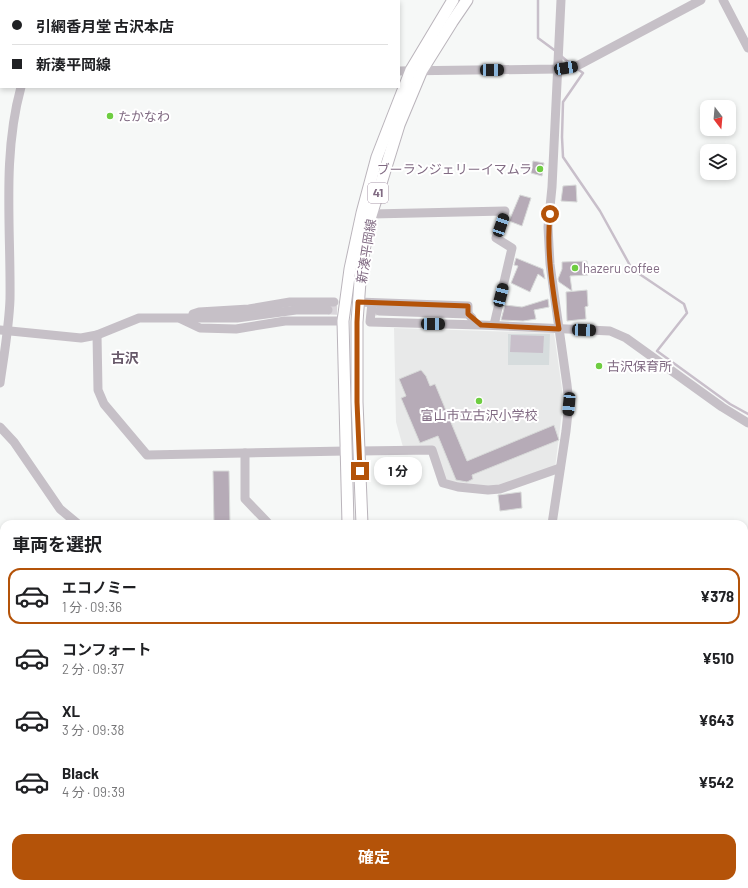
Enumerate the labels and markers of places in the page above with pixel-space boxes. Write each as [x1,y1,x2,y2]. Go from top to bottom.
place label: たかなわ [118,108,170,124]
marker: たかなわ [105,111,115,121]
place label: ブーランジェリーイマムラ [377,161,532,177]
marker: ブーランジェリーイマムラ [535,164,545,174]
place label: hazeru coffee [583,260,660,276]
marker: hazeru coffee [570,263,580,273]
place label: 古沢保育所 [607,358,672,374]
marker: 古沢保育所 [594,361,604,371]
marker: 富山市立古沢小学校 [474,396,484,406]
place label: 富山市立古沢小学校 [420,407,538,423]

